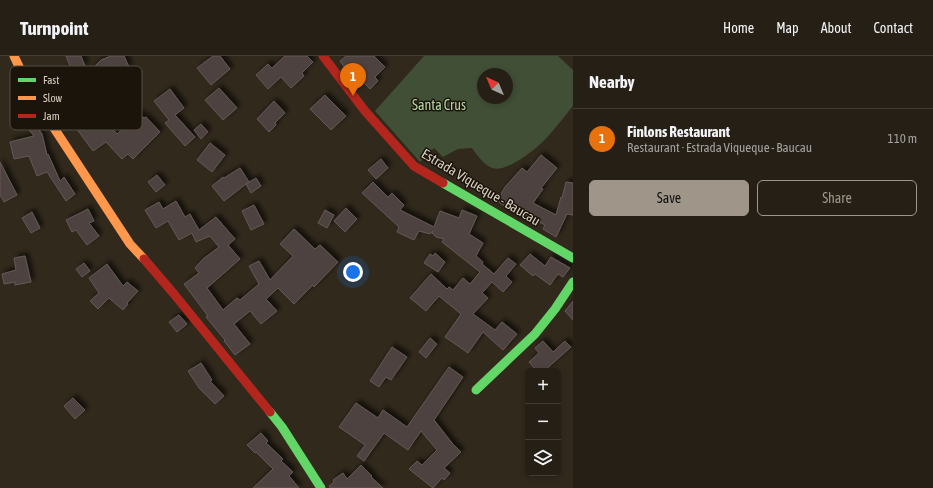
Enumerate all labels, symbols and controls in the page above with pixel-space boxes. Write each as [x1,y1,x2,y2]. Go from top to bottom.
text: Turnpoint [20,17,88,39]
text: Home [723,20,754,36]
text: Map [776,20,799,36]
text: About [821,20,852,36]
text: Contact [874,20,913,36]
pin: 1 [340,63,366,96]
legend [10,66,142,130]
north arrow [477,68,513,104]
text: Nearby [589,72,635,92]
text: Fast [43,74,59,86]
text: Slow [43,92,62,104]
park label: Santa Crus [412,97,466,113]
text: Jam [43,110,60,122]
text: Finlons Restaurant [627,123,730,140]
text: 1 [599,131,605,146]
text: 110 m [888,131,917,146]
text: Restaurant · Estrada Viqueque - Baucau [627,140,812,155]
street label: Estrada Viqueque - Baucau [419,145,543,229]
button: Save [589,180,749,216]
button: Share [757,180,917,216]
your location [343,262,363,282]
map controls [525,368,561,476]
button: + [525,368,561,404]
button: − [525,404,561,440]
button: layers [525,440,561,476]

